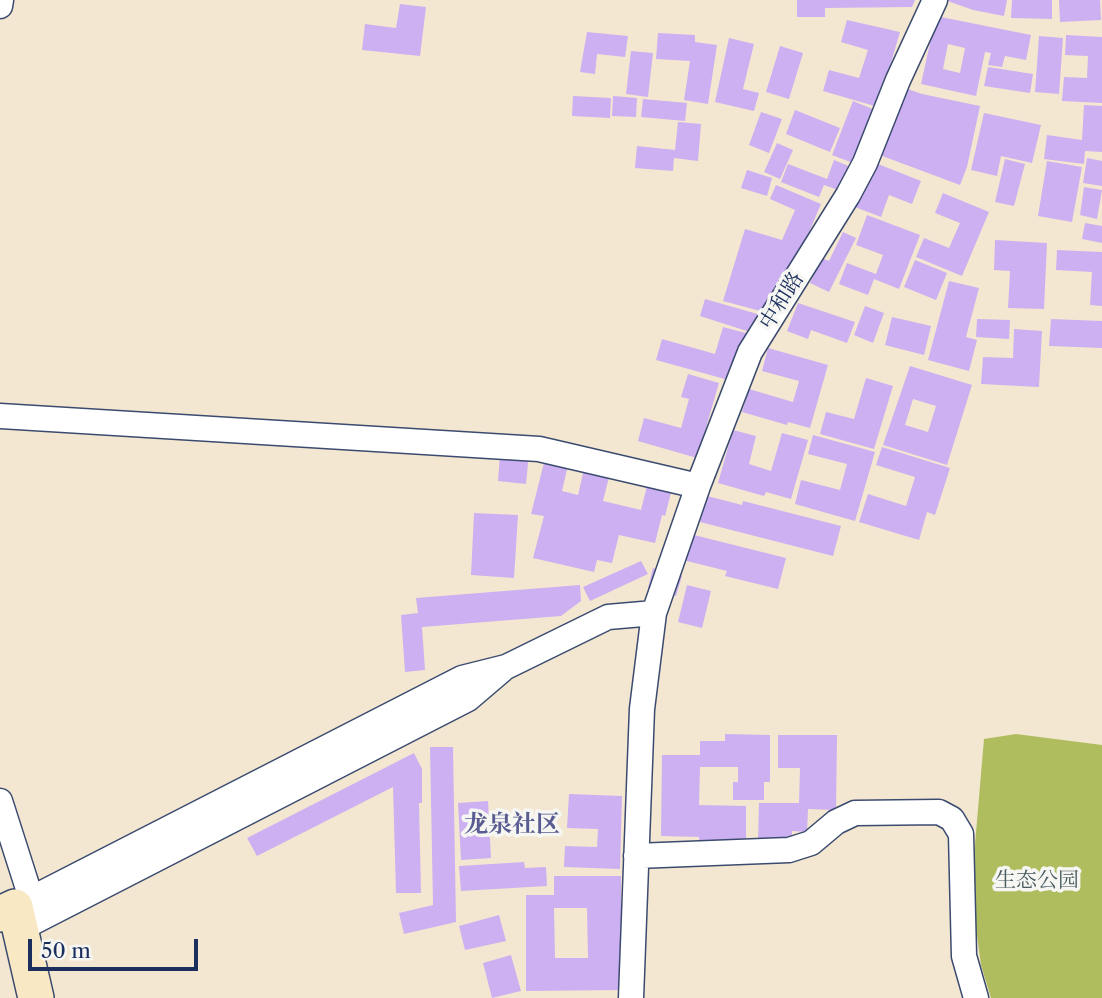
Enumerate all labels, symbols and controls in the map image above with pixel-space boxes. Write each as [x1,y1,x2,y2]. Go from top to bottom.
street label: 中和路 [755,268,809,334]
district label: 龙泉社区 [464,811,560,839]
park label: 生态公园 [995,868,1079,894]
scale bar [32,925,201,969]
text: 50 m [41,938,91,963]

